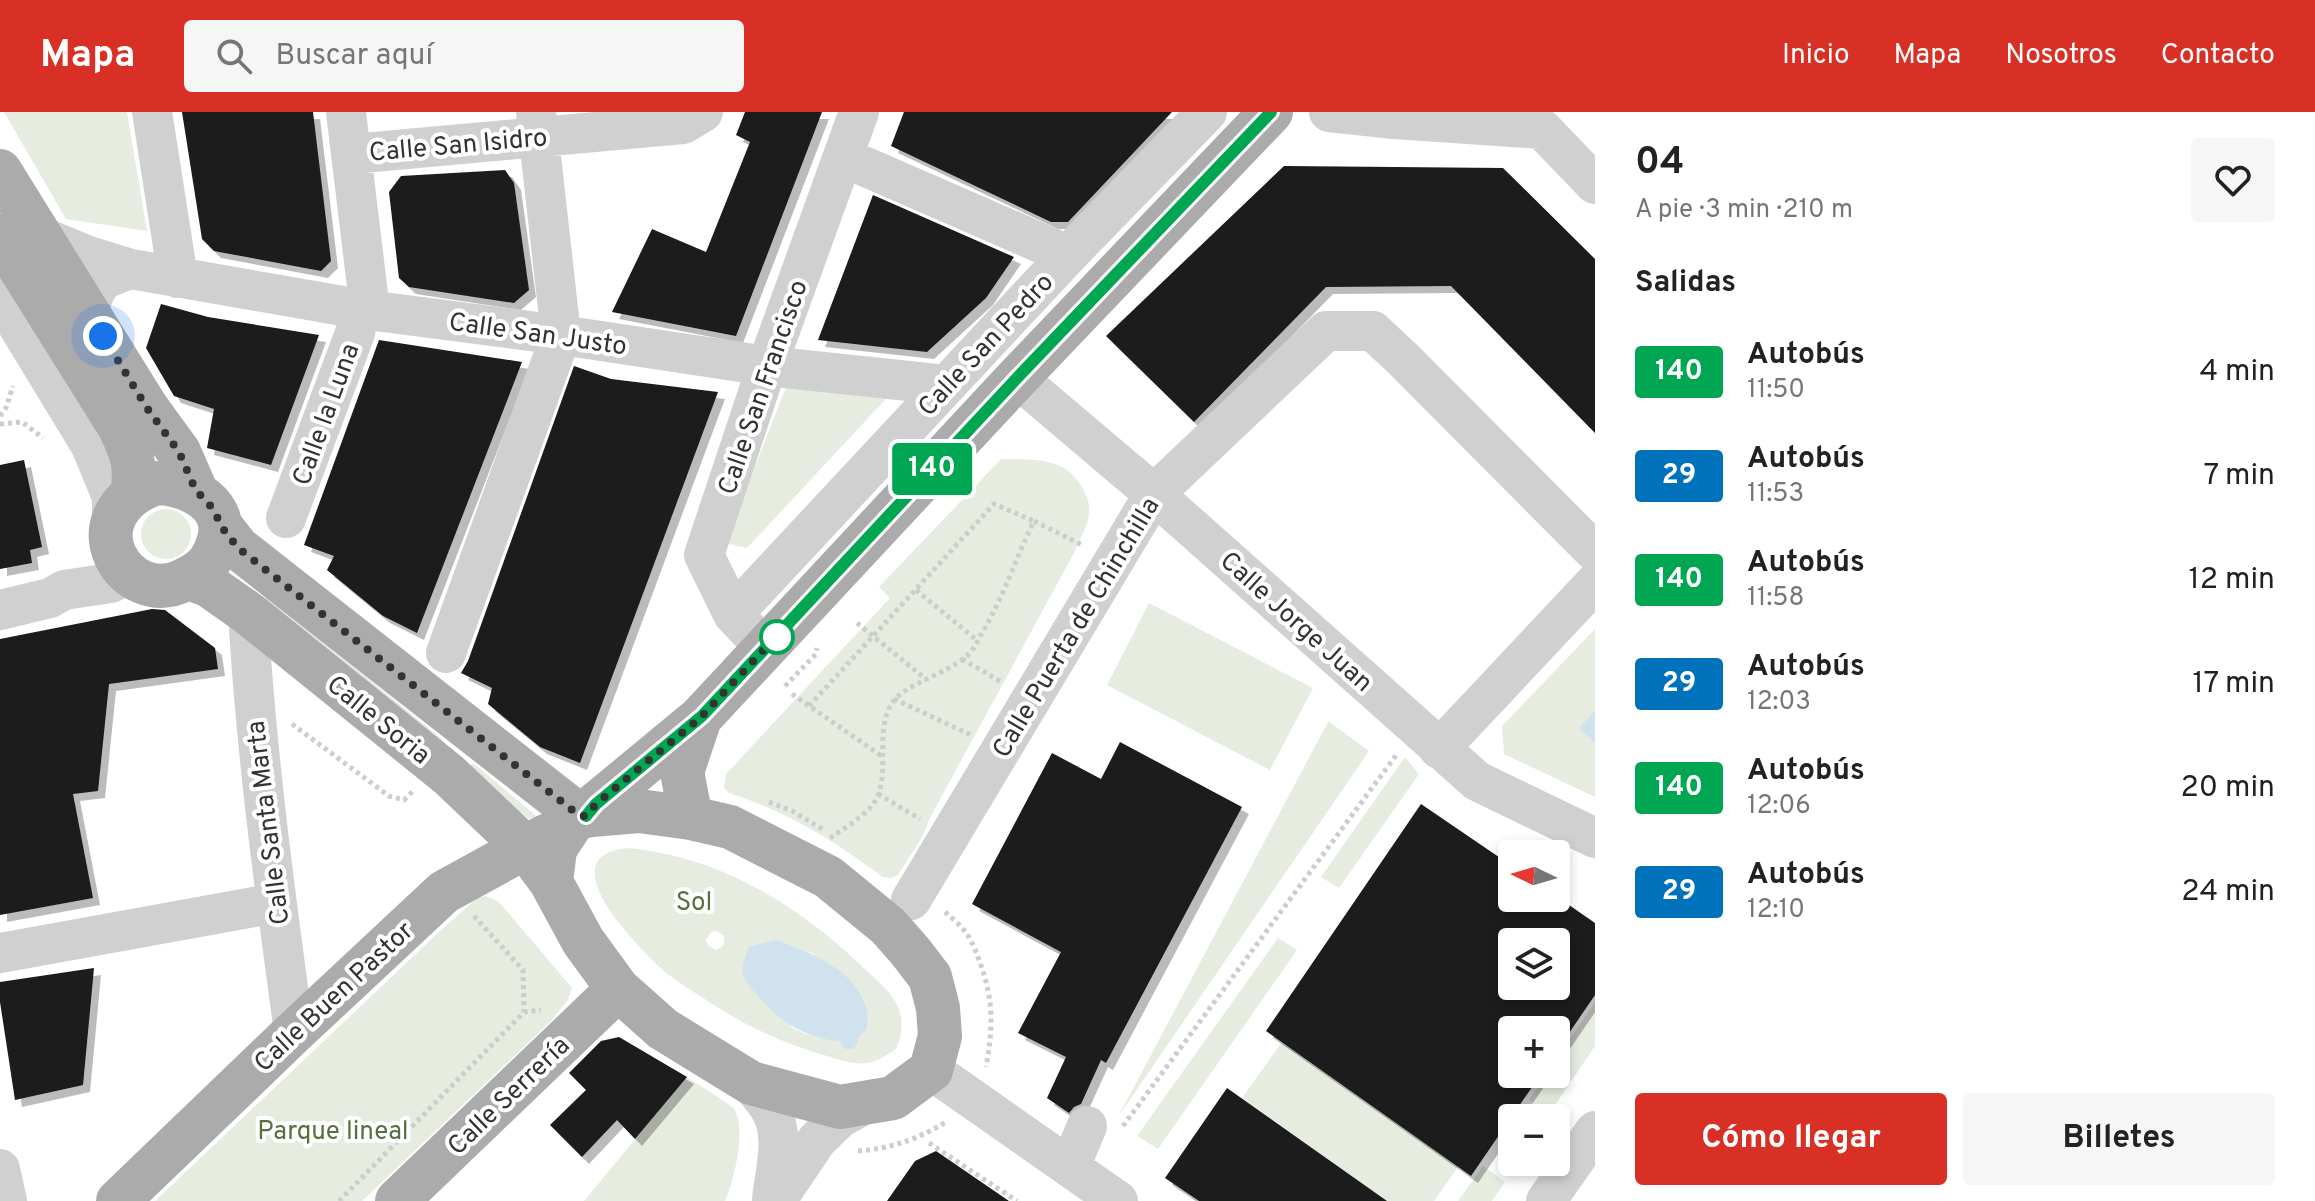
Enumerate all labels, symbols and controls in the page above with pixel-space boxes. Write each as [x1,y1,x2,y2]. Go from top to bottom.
search box [184,20,744,92]
text: Mapa [40,32,136,81]
icon: search [212,34,256,78]
text: Buscar aquí [276,38,433,75]
text: Inicio [1782,38,1850,74]
text: Mapa [1894,38,1961,74]
text: Nosotros [2005,38,2117,74]
text: Contacto [2161,38,2275,74]
street label: Calle San Isidro [368,122,549,171]
button: heart [2191,138,2275,222]
text: 04 [1635,139,1684,188]
text: A pie · 3 min · 210 m [1635,194,1853,227]
text: Salidas [1635,265,1736,302]
street label: Calle San Pedro [912,267,1062,424]
street label: Calle San Francisco [712,276,817,500]
street label: Calle San Justo [447,307,629,364]
your location [83,316,123,356]
text: Autobús [1747,337,1865,374]
street label: Calle la Luna [286,339,368,490]
text: 140 [1655,354,1703,390]
text: 4 min [2199,354,2275,391]
text: 11:50 [1747,374,1805,407]
text: Autobús [1747,441,1865,478]
line badge: 140 [886,443,978,495]
text: 140 [908,451,956,487]
text: 29 [1662,458,1696,494]
text: 7 min [2204,458,2275,495]
text: 11:53 [1747,478,1804,511]
street label: Calle Puerta de Chinchilla [986,492,1168,765]
text: Autobús [1747,545,1865,582]
street label: Calle Jorge Juan [1212,546,1379,700]
text: 140 [1655,562,1703,598]
text: 12 min [2188,562,2275,599]
text: 11:58 [1747,582,1804,615]
unlabelled marker [760,620,794,654]
text: Autobús [1747,649,1865,686]
text: 29 [1662,666,1696,702]
text: 17 min [2192,666,2275,703]
street label: Calle Soria [319,669,436,773]
text: 12:03 [1747,686,1811,719]
street label: Calle Santa Marta [241,719,298,927]
text: Autobús [1747,753,1865,790]
text: 140 [1655,770,1703,806]
text: 20 min [2180,770,2275,807]
text: 12:06 [1747,790,1811,823]
north arrow [1498,840,1570,912]
map controls [1498,840,1570,1176]
text: Autobús [1747,857,1865,894]
text: 29 [1662,874,1696,910]
text: 24 min [2181,874,2275,911]
park label: Sol [676,887,712,920]
text: 12:10 [1747,894,1805,927]
street label: Calle Buen Pastor [248,915,421,1080]
button: layers [1498,928,1570,1000]
button: + [1498,1016,1570,1088]
street label: Calle Serrería [442,1030,578,1163]
button: Cómo llegar [1635,1093,1947,1185]
button: Billetes [1963,1093,2275,1185]
button: − [1498,1104,1570,1176]
park label: Parque lineal [257,1116,409,1149]

